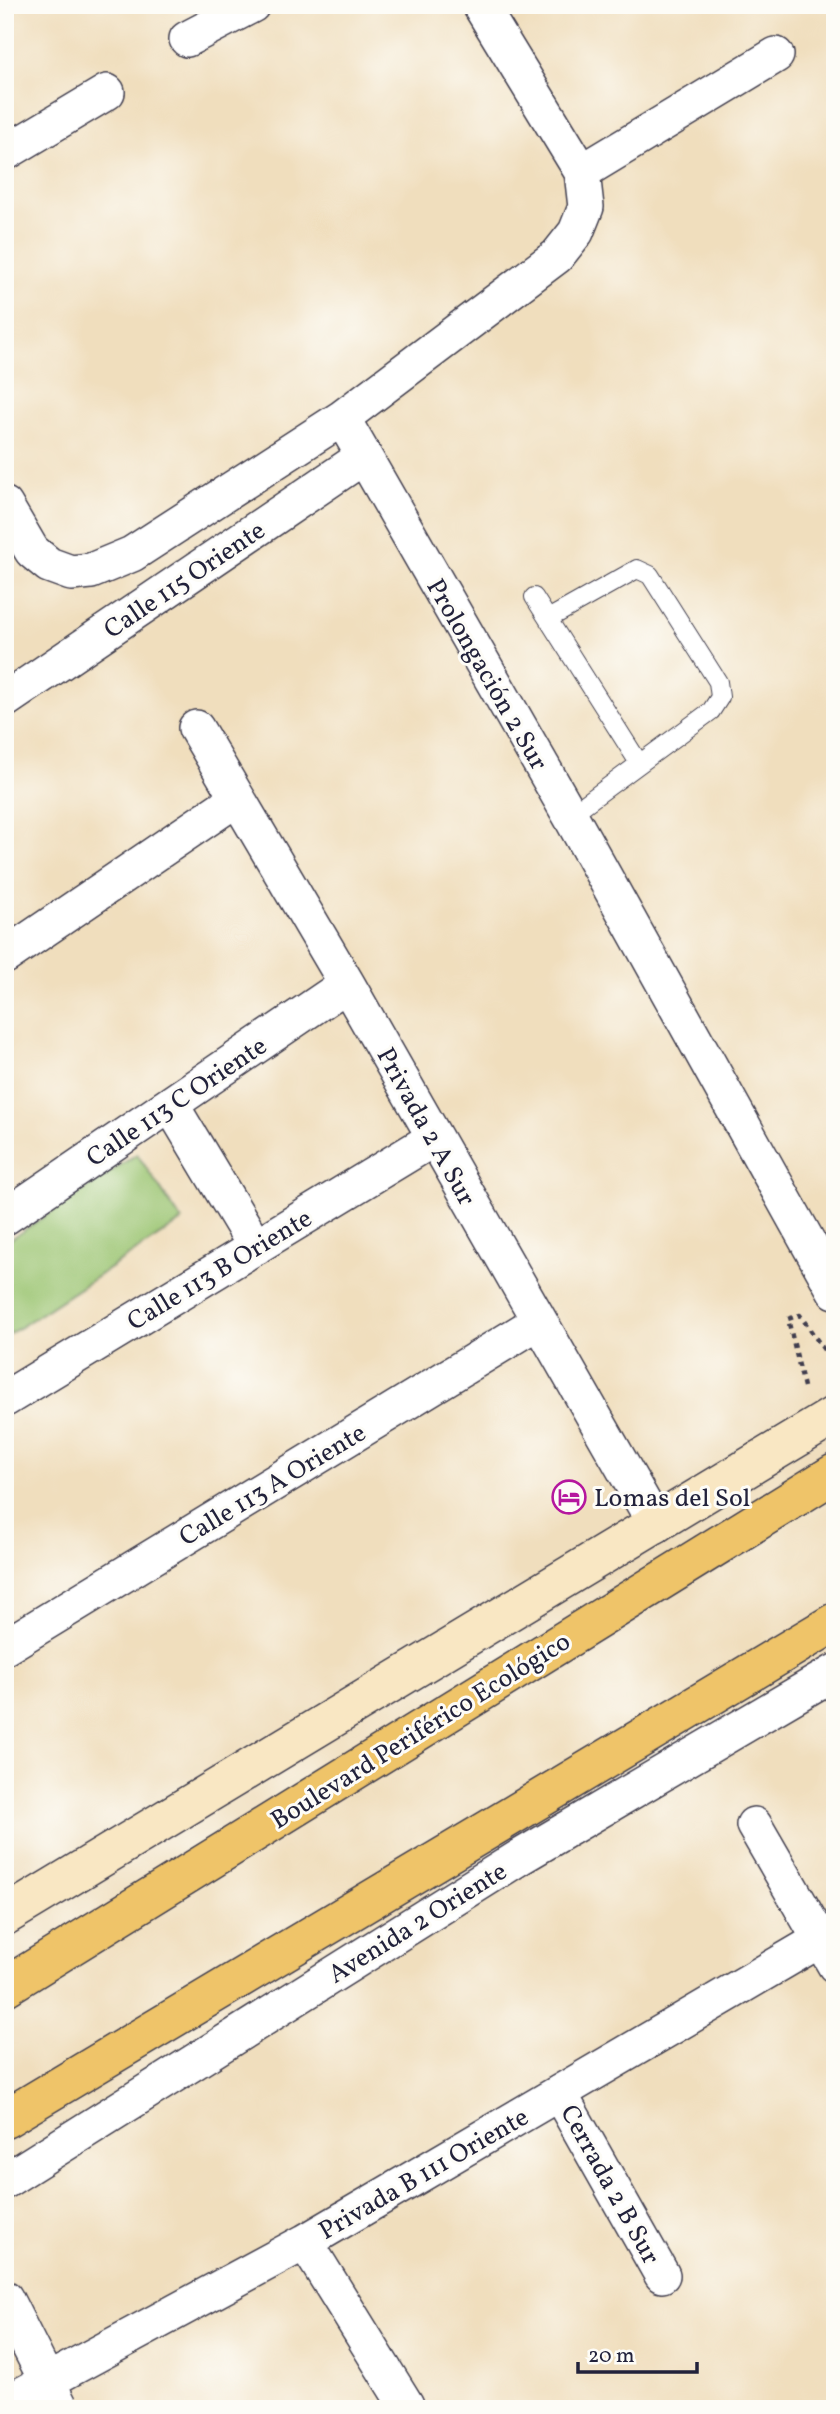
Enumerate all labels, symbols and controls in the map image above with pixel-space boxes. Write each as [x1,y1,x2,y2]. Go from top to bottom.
street label: Calle 115 Oriente [97,513,273,648]
street label: Prolongación 2 Sur [417,572,556,778]
street label: Calle 113 C Oriente [80,1029,275,1176]
street label: Privada 2 A Sur [367,1041,484,1213]
street label: Calle 113 B Oriente [121,1201,319,1340]
street label: Calle 113 A Oriente [173,1416,373,1556]
hotel icon: Lomas del Sol [550,1478,588,1516]
place label: Lomas del Sol [594,1481,750,1517]
street label: Boulevard Periférico Ecológico [264,1624,578,1839]
street label: Avenida 2 Oriente [322,1854,514,1993]
street label: Cerrada 2 B Sur [551,2099,668,2271]
street label: Privada B 111 Oriente [312,2100,536,2250]
scale bar [578,2330,696,2374]
text: 20 m [588,2342,634,2371]

